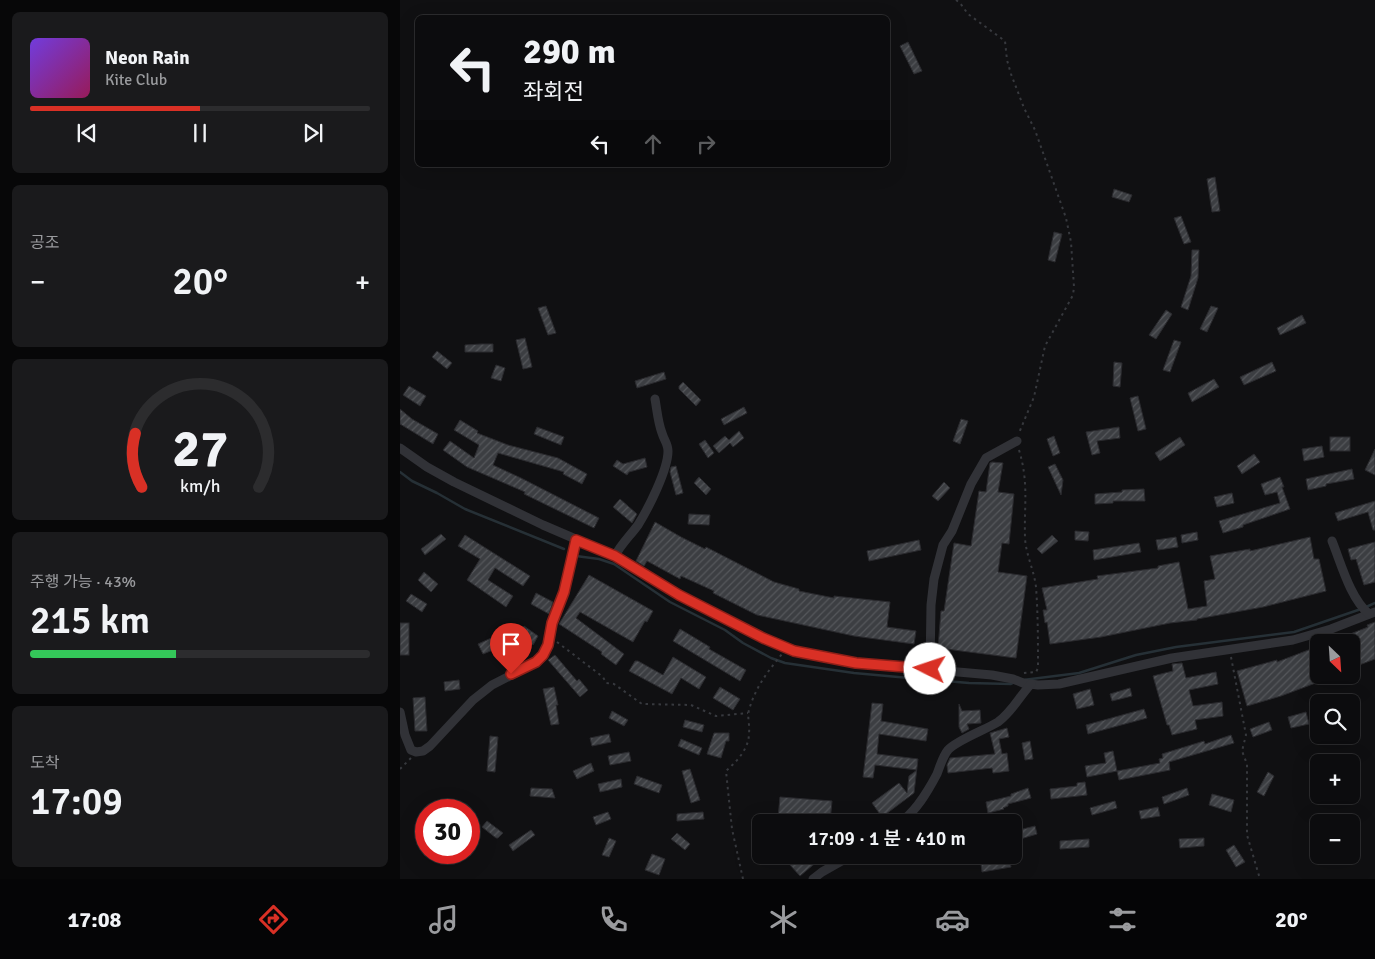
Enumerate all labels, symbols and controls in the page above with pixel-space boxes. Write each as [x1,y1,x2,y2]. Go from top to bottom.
text: 290 m [523,30,616,73]
icon: left [440,35,505,100]
text: Neon Rain [105,46,190,70]
text: Kite Club [105,70,167,90]
text: 좌회전 [523,78,584,105]
icon: previous [73,119,101,147]
icon: pause [186,119,214,147]
icon: next [299,119,327,147]
icon: left [586,130,614,158]
icon: ahead [639,130,667,158]
icon: right [692,130,720,158]
text: 공조 [30,233,59,253]
text: 20° [172,258,228,305]
text: − [30,265,45,299]
text: + [355,265,370,299]
text: 27 [172,417,228,481]
text: km/h [180,475,220,497]
text: 주행 가능 · 43% [30,572,136,592]
text: 215 km [30,597,150,644]
pin [490,623,532,674]
icon: arrive [497,630,525,658]
north arrow [1310,634,1360,684]
map controls [1310,634,1360,864]
position arrow [903,642,955,694]
button: search [1310,694,1360,744]
text: 도착 [30,753,59,773]
button: + [1310,754,1360,804]
text: 17:09 [30,778,123,825]
speed limit sign: 30 [415,799,480,864]
button: − [1310,814,1360,864]
text: 17:09 · 1 분 · 410 m [808,827,966,851]
icon: directions [256,902,291,937]
icon: music [426,902,461,937]
icon: phone [596,902,631,937]
icon: climate [766,902,801,937]
icon: car [935,902,970,937]
icon: filters [1105,902,1140,937]
text: 17:08 [67,906,121,933]
text: 20° [1275,906,1308,933]

